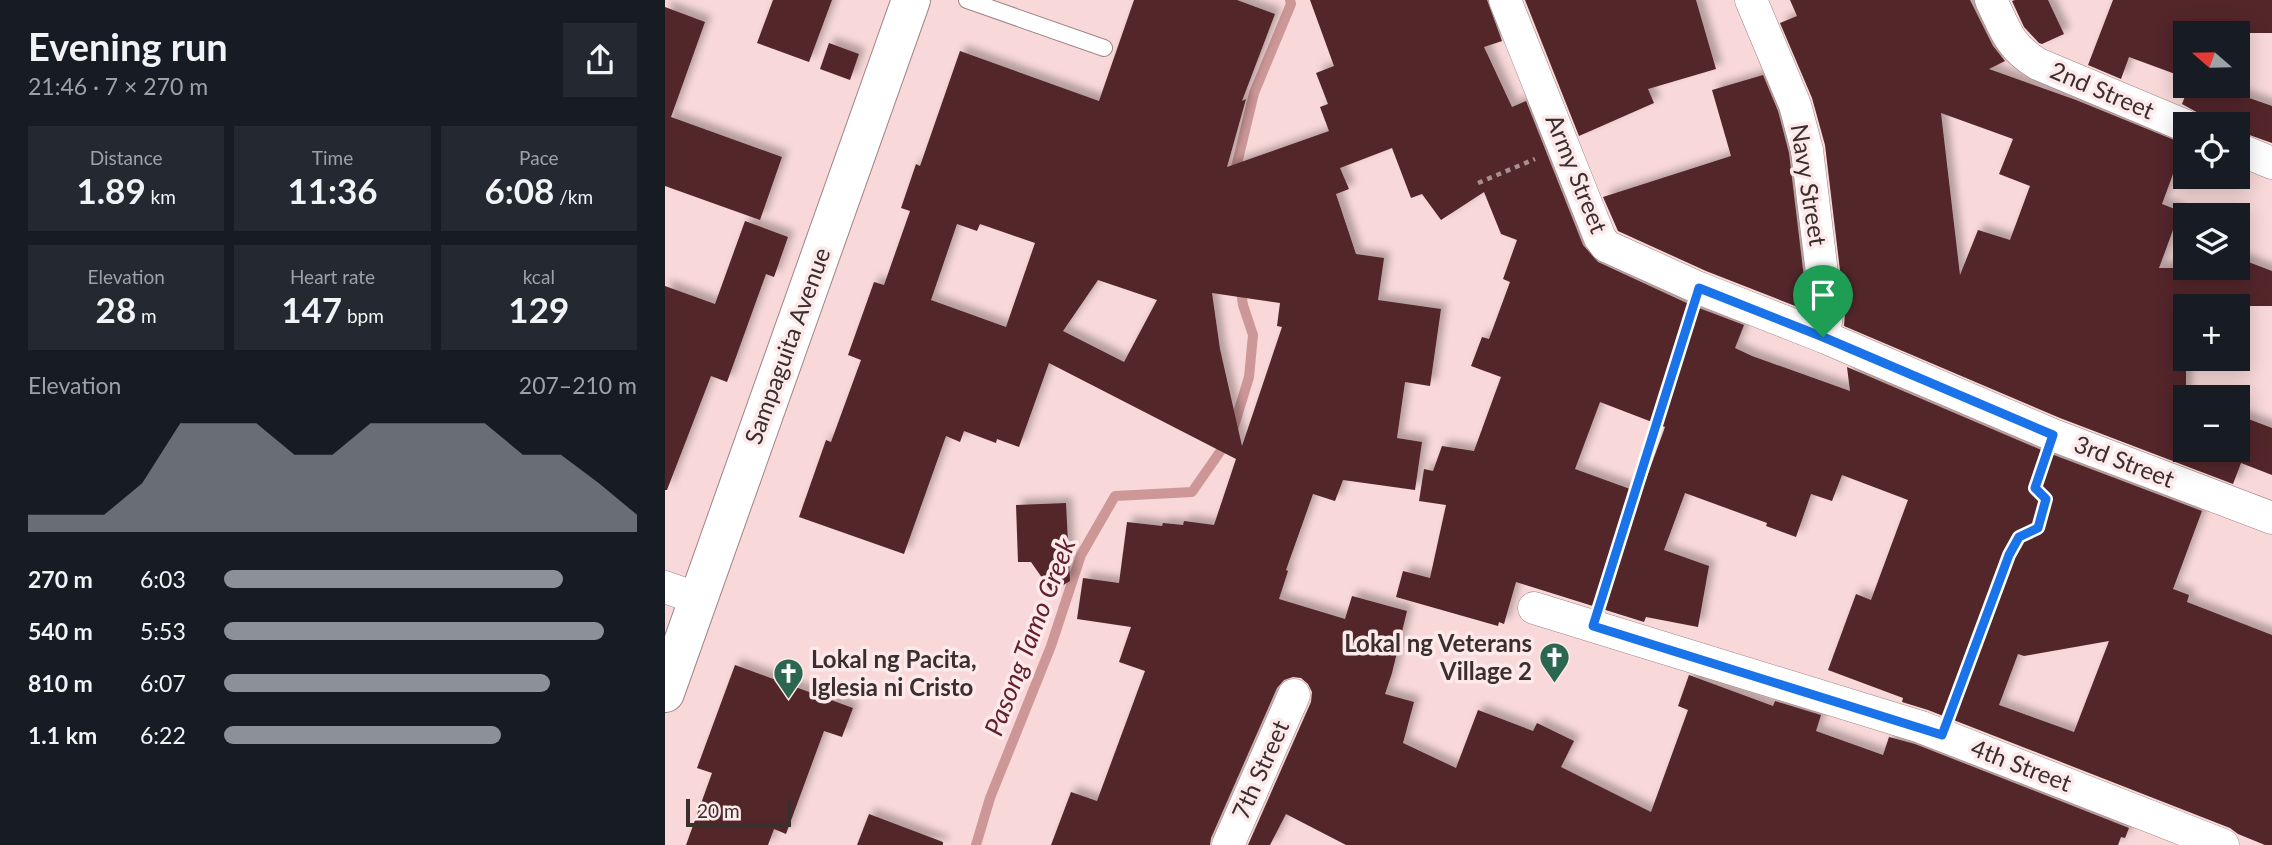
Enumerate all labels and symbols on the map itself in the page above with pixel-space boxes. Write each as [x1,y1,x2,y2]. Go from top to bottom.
north arrow [2173,21,2251,98]
street label: 2nd Street [2046,55,2159,125]
street label: Army Street [1540,110,1614,237]
street label: Navy Street [1786,122,1833,248]
street label: Sampaguita Avenue [738,243,836,448]
pin [1793,265,1853,337]
street label: 3rd Street [2070,428,2179,493]
water label: Pasong Tamo Creek [977,533,1082,740]
place label: Lokal ng Veterans Village 2 [1344,628,1532,685]
church icon: Lokal ng Veterans Village 2 [1538,641,1572,685]
place label: Lokal ng Pacita, Iglesia ni Cristo [811,644,977,701]
church icon: Lokal ng Pacita, Iglesia ni Cristo [771,657,805,701]
street label: 7th Street [1225,715,1294,823]
street label: 4th Street [1967,732,2076,797]
scale bar [686,796,791,828]

